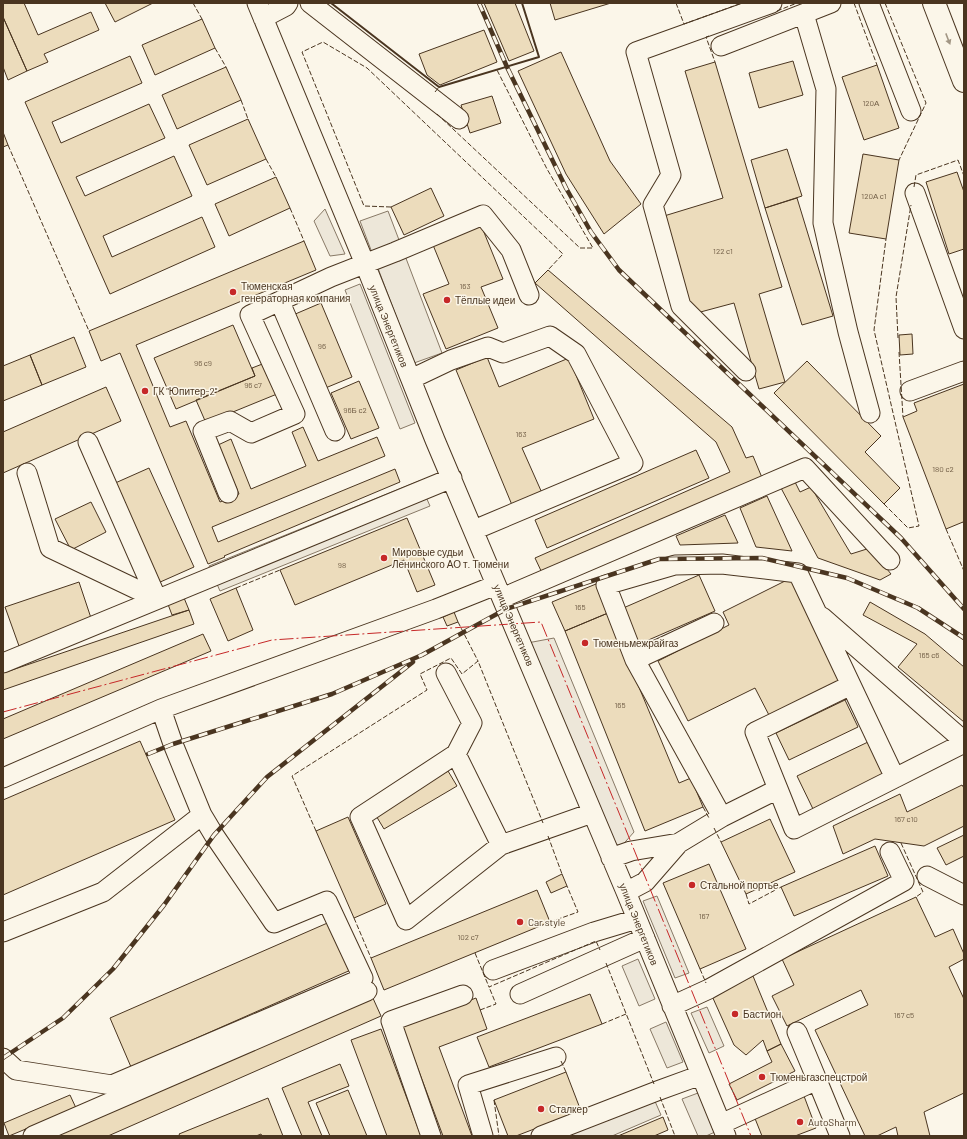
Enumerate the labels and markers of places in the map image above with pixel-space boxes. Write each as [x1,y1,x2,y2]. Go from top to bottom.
place label: Тюменская генераторная компания [241,280,351,304]
marker: Тюменская генераторная компания [228,287,238,297]
place label: Тёплые идеи [455,294,515,306]
marker: Тёплые идеи [442,295,452,305]
place label: ГК "Юпитер-2" [153,385,218,397]
marker: ГК "Юпитер-2" [140,386,150,396]
place label: Мировые судьи Ленинского АО т. Тюмени [392,546,509,570]
marker: Мировые судьи Ленинского АО т. Тюмени [379,553,389,563]
place label: Тюменьмежрайгаз [593,637,679,649]
marker: Тюменьмежрайгаз [580,638,590,648]
place label: Стальной портье [700,879,779,891]
marker: Стальной портье [687,880,697,890]
place label: Car style [528,916,565,928]
marker: Car style [515,917,525,927]
place label: Бастион [743,1008,781,1020]
marker: Бастион [730,1009,740,1019]
place label: Тюменьгазспецстрой [770,1071,867,1083]
marker: Тюменьгазспецстрой [757,1072,767,1082]
place label: Сталкер [549,1103,588,1115]
marker: Сталкер [536,1104,546,1114]
place label: AutoSharm [808,1116,857,1128]
marker: AutoSharm [795,1117,805,1127]

